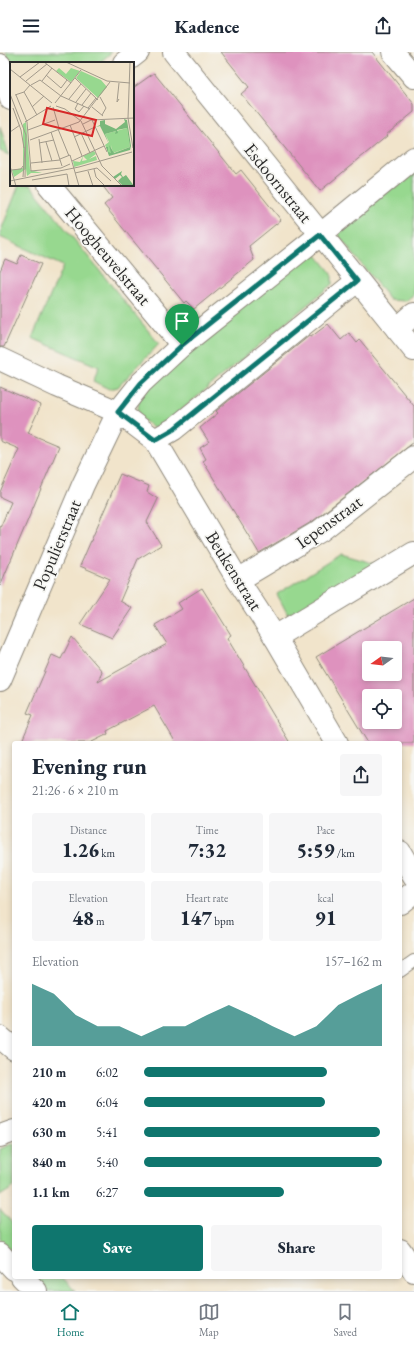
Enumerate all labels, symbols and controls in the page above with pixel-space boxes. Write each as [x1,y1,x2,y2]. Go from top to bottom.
icon: menu [20,15,42,37]
text: Kadence [175,15,239,38]
icon: share [372,15,394,37]
inset map [10,62,134,186]
street label: Esdoornstraat [239,138,318,227]
street label: Hoogheuvelstraat [60,201,157,310]
pin [165,304,199,345]
icon: arrive [171,310,193,332]
street label: Iepenstraat [291,490,367,553]
street label: Populierstraat [27,496,86,593]
street label: Beukenstraat [201,527,268,615]
north arrow [362,641,402,681]
map controls [362,641,402,729]
button: locate [362,689,402,729]
text: Evening run [32,752,147,781]
button: share [340,754,382,796]
text: 21:26 · 6 × 210 m [32,782,119,799]
text: Distance [70,823,107,837]
text: Time [196,823,218,837]
text: Pace [316,823,335,837]
text: 1.26 [62,837,99,863]
text: 7:32 [188,837,226,863]
text: 5:59 [296,837,335,863]
text: km [99,846,115,860]
text: /km [335,846,355,860]
text: Elevation [69,891,108,905]
text: Heart rate [186,891,228,905]
text: kcal [317,891,334,905]
text: 48 [72,905,94,931]
text: 147 [180,905,212,931]
text: 91 [315,905,336,931]
text: m [94,914,105,928]
text: bpm [212,914,234,928]
text: Elevation [32,953,79,970]
text: 157–162 m [325,953,382,970]
text: 210 m [32,1064,66,1081]
text: 6:02 [96,1064,118,1081]
text: 420 m [32,1094,66,1111]
text: 6:04 [96,1094,118,1111]
text: 630 m [32,1124,66,1141]
text: 5:41 [96,1124,118,1141]
text: 840 m [32,1154,66,1171]
text: 5:40 [96,1154,118,1171]
text: 1.1 km [32,1184,70,1201]
text: 6:27 [96,1184,118,1201]
button: Save [32,1225,203,1271]
button: Share [211,1225,382,1271]
tab: Home [57,1301,84,1339]
tab: Map [198,1301,220,1339]
tab: Saved [334,1301,357,1339]

